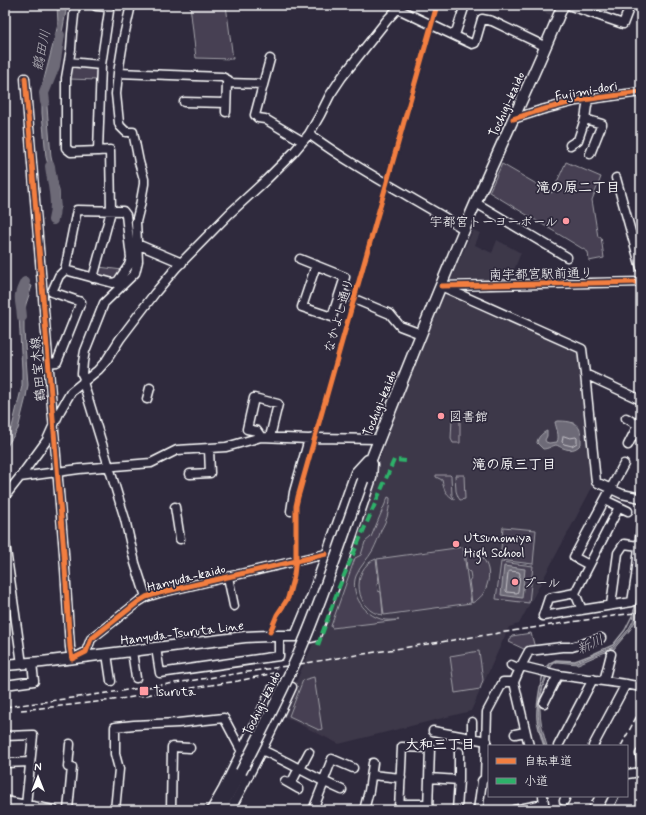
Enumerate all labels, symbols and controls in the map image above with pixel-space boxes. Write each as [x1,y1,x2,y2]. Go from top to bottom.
water label: 鶴田川 [29,28,55,73]
street label: Tochigi-kaido [485,69,529,140]
street label: Fujimi-dori [554,78,619,105]
district label: 滝の原二丁目 [536,179,620,197]
place label: 宇都宮トーヨーボール [430,214,558,231]
marker: 宇都宮トーヨーボール [561,216,571,226]
street label: 南宇都宮駅前通り [489,265,593,284]
street label: なかよし通り [321,276,358,355]
street label: 鶴田宝木線 [27,335,50,402]
street label: Tochigi-kaido [359,368,401,439]
place label: 図書館 [449,409,488,426]
marker: 図書館 [436,411,446,421]
district label: 滝の原三丁目 [472,456,556,474]
place label: Utsunomiya High School [464,530,531,564]
marker: Utsunomiya High School [451,539,461,549]
street label: Hanyuda-kaido [145,560,227,596]
place label: プール [523,575,560,592]
marker: プール [510,577,520,587]
street label: Hanyuda-Tsuruta Line [119,617,245,650]
water label: 新川 [574,631,607,659]
street label: Tochigi-kaido [239,668,285,739]
place label: Tsuruta [153,684,196,701]
marker: Tsuruta [138,685,150,697]
district label: 大和三丁目 [405,736,475,754]
legend [488,745,628,797]
text: 自転車道 [524,754,572,770]
north arrow [18,757,58,797]
text: N [34,761,42,775]
text: 小道 [524,774,548,790]

